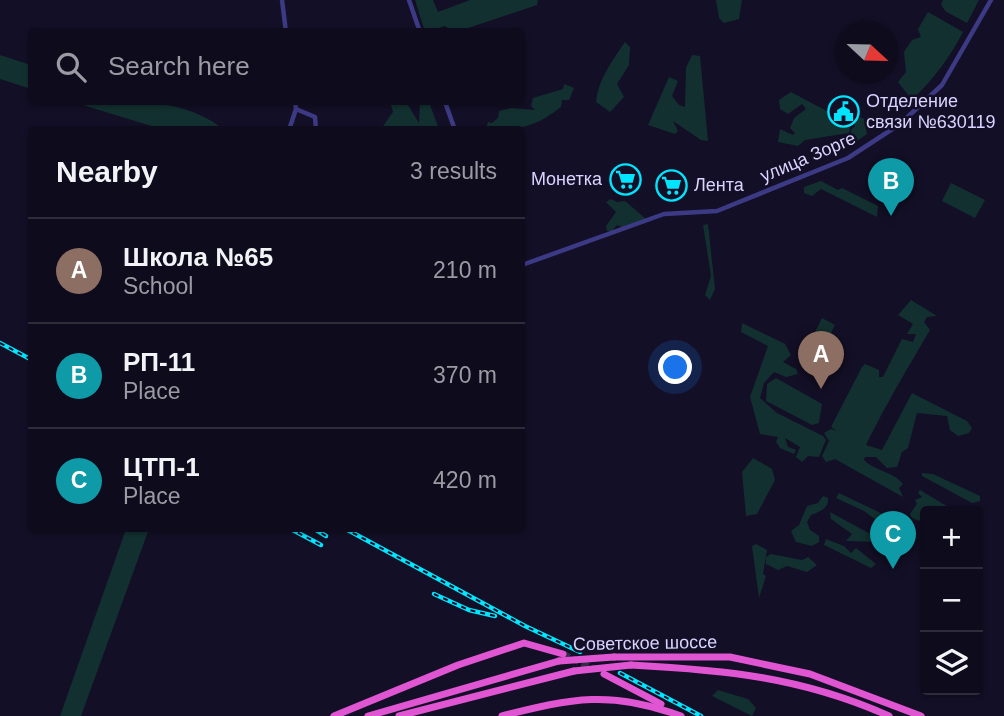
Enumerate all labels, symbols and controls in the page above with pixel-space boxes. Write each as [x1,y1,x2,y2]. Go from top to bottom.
north arrow [836,21,899,84]
search box [28,28,525,105]
icon: search [52,48,90,86]
text: Search here [108,51,250,81]
place label: Отделение связи №630119 [866,91,995,132]
public building icon: Отделение связи №630119 [826,94,860,128]
street label: улица Зорге [757,128,859,186]
text: Nearby [56,155,158,188]
text: 3 results [410,158,497,184]
pin: B [868,158,914,216]
supermarket icon: Монетка [608,162,642,196]
supermarket icon: Лента [654,168,688,202]
place label: Монетка [531,169,603,189]
place label: Лента [694,175,745,195]
text: Школа №65 [123,242,273,272]
text: A [71,257,87,283]
text: 210 m [433,257,497,283]
text: School [123,273,193,299]
pin: A [798,331,844,389]
text: РП-11 [123,347,195,377]
your location [658,350,692,384]
text: B [71,362,87,388]
text: 370 m [433,362,497,388]
text: Place [123,378,181,404]
text: ЦТП-1 [123,452,200,482]
text: C [71,467,87,493]
text: 420 m [433,467,497,493]
text: Place [123,483,181,509]
map controls [920,506,983,695]
button: + [920,506,983,569]
pin: C [870,511,916,569]
button: − [920,569,983,632]
street label: Советское шоссе [573,632,717,654]
button: layers [920,632,983,695]

